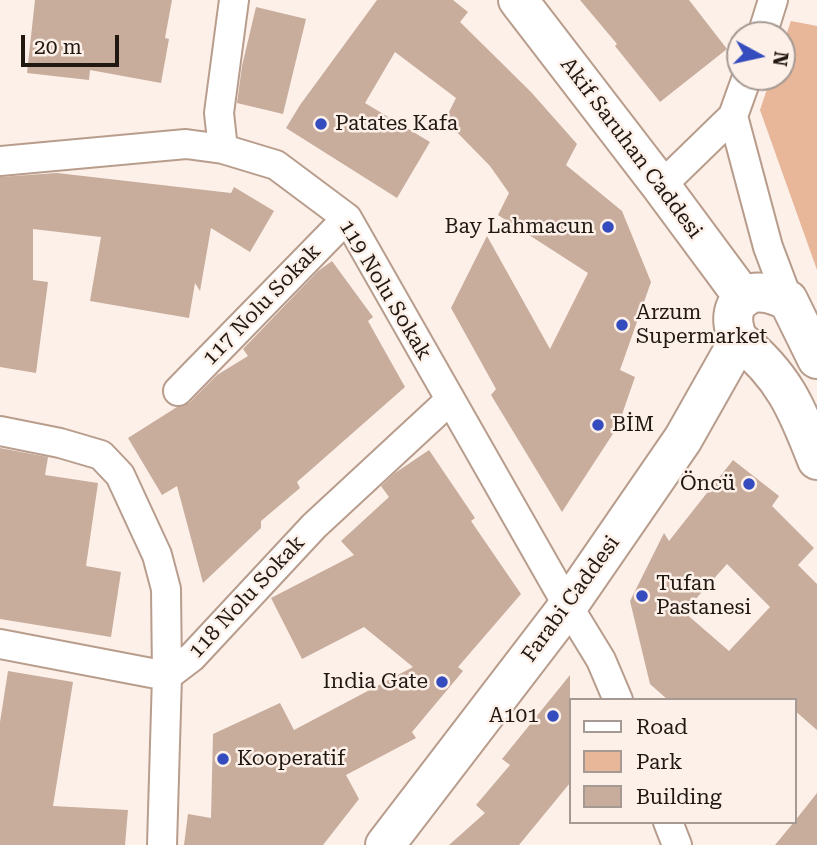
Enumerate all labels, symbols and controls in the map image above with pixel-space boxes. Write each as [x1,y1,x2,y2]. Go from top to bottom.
scale bar [24,21,122,65]
north arrow [726,21,796,91]
text: 20 m [34,35,82,59]
text: N [768,50,793,68]
street label: Akif Saruhan Caddesi [555,53,707,243]
place label: Patates Kafa [335,111,458,137]
marker: Patates Kafa [313,116,329,132]
place label: Bay Lahmacun [445,214,594,240]
street label: 119 Nolu Sokak [333,216,437,364]
marker: Bay Lahmacun [600,219,616,235]
street label: 117 Nolu Sokak [198,239,326,371]
place label: Arzum Supermarket [636,300,767,350]
marker: Arzum Supermarket [614,317,630,333]
place label: BİM [612,412,654,438]
marker: BİM [590,417,606,433]
place label: Öncü [680,471,735,497]
marker: Öncü [741,476,757,492]
street label: 118 Nolu Sokak [184,530,310,664]
street label: Farabi Caddesi [517,531,625,667]
place label: Tufan Pastanesi [656,571,751,621]
marker: Tufan Pastanesi [634,588,650,604]
place label: India Gate [323,669,428,695]
marker: India Gate [434,674,450,690]
legend [568,698,796,824]
place label: A101 [489,703,539,729]
marker: A101 [545,708,561,724]
text: Road [636,715,688,739]
place label: Kooperatif [237,746,345,772]
text: Park [636,750,682,774]
marker: Kooperatif [215,751,231,767]
text: Building [636,785,722,809]

